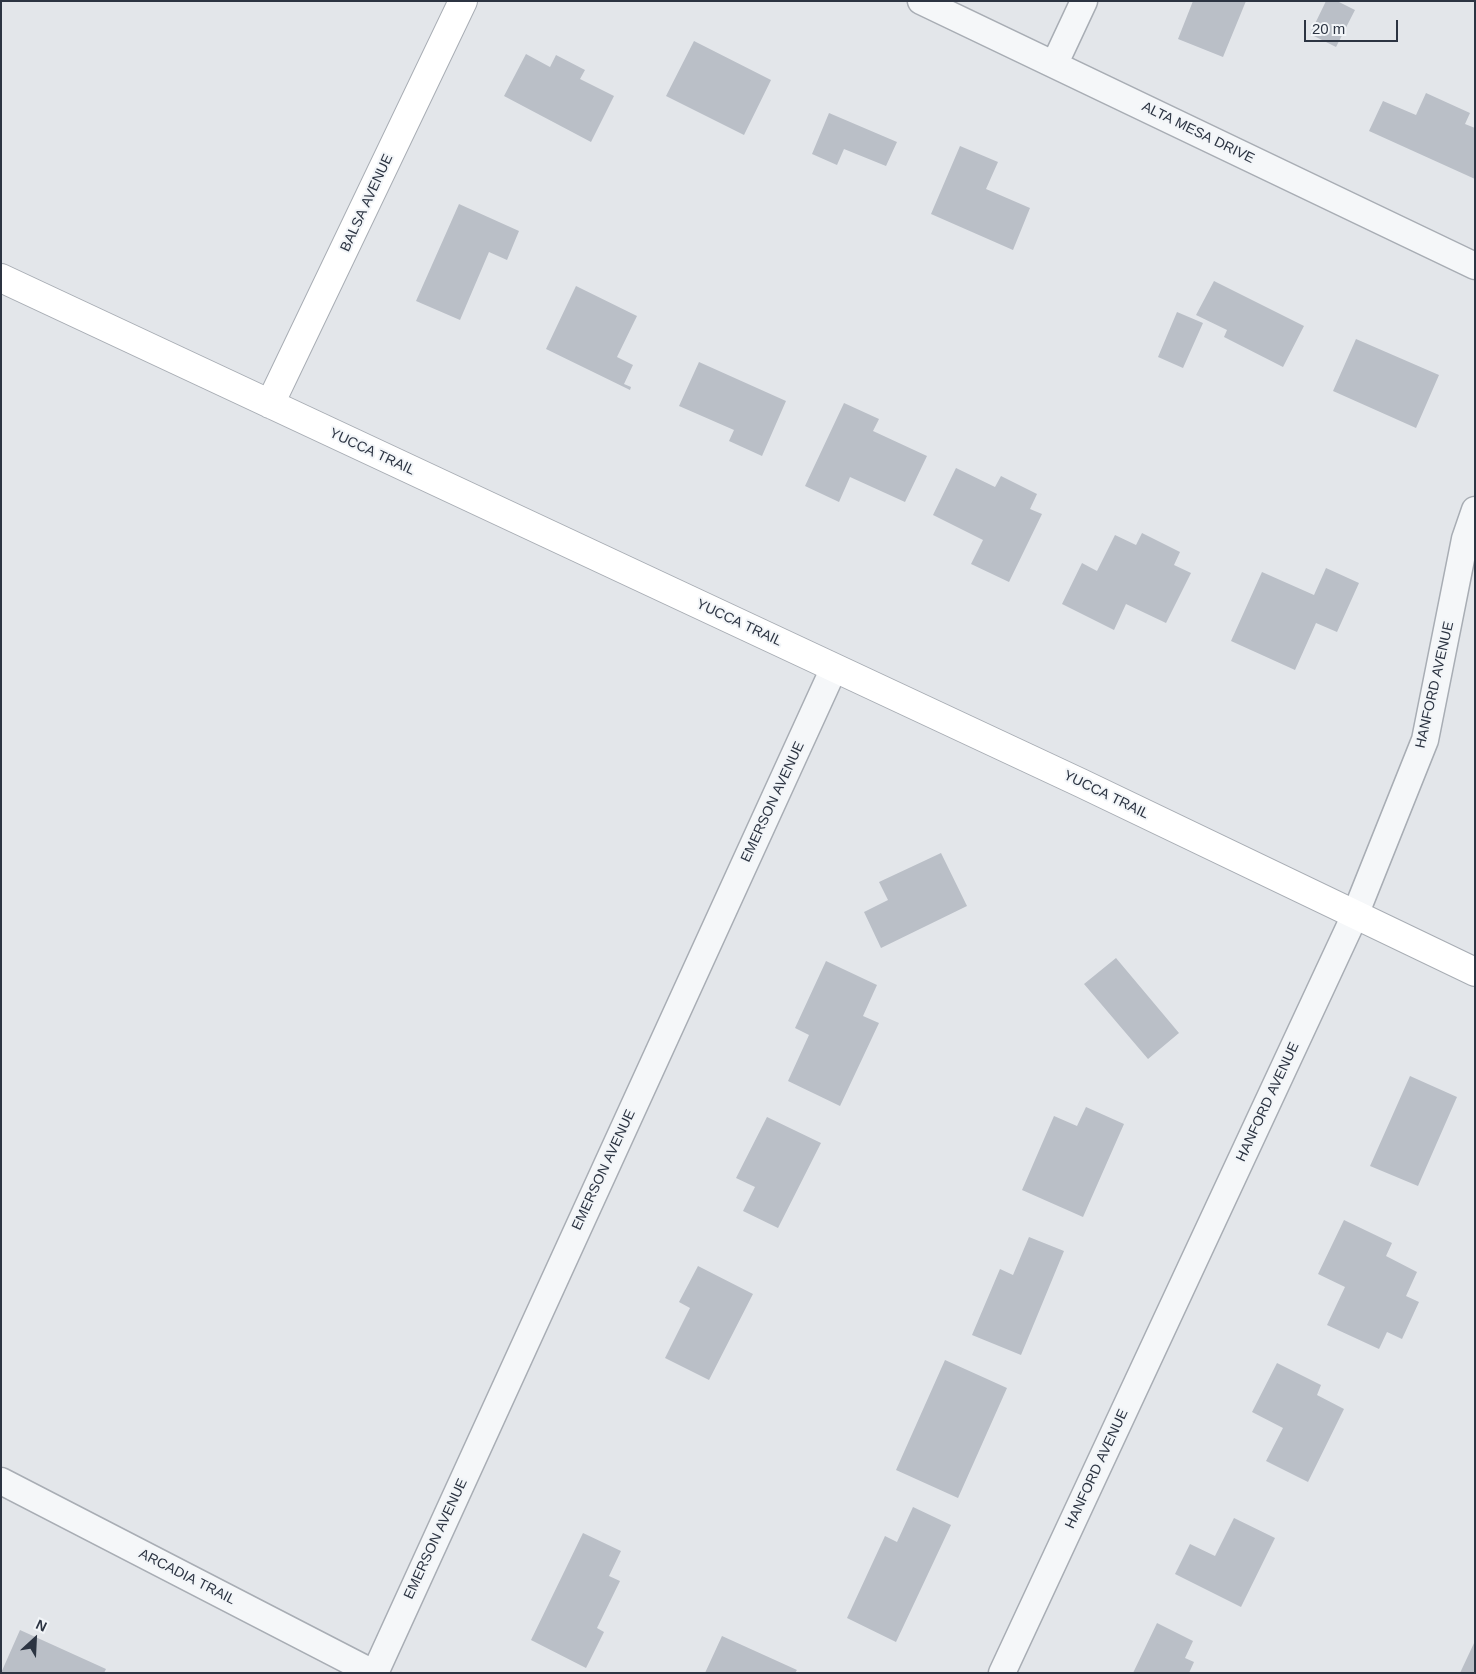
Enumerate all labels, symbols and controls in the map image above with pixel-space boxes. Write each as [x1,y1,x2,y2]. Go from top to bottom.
scale bar [1306,10,1400,42]
text: 20 m [1312,20,1345,37]
street label: ALTA MESA DRIVE [1139,98,1257,168]
street label: BALSA AVENUE [337,152,397,254]
street label: YUCCA TRAIL [327,425,417,479]
street label: YUCCA TRAIL [694,596,784,650]
street label: HANFORD AVENUE [1412,620,1458,750]
street label: EMERSON AVENUE [738,739,808,865]
street label: YUCCA TRAIL [1061,767,1151,823]
street label: HANFORD AVENUE [1233,1040,1303,1164]
street label: EMERSON AVENUE [569,1107,639,1233]
street label: HANFORD AVENUE [1062,1407,1132,1531]
street label: EMERSON AVENUE [401,1476,471,1602]
street label: ARCADIA TRAIL [136,1545,238,1609]
north arrow [10,1614,60,1664]
text: N [33,1616,49,1635]

